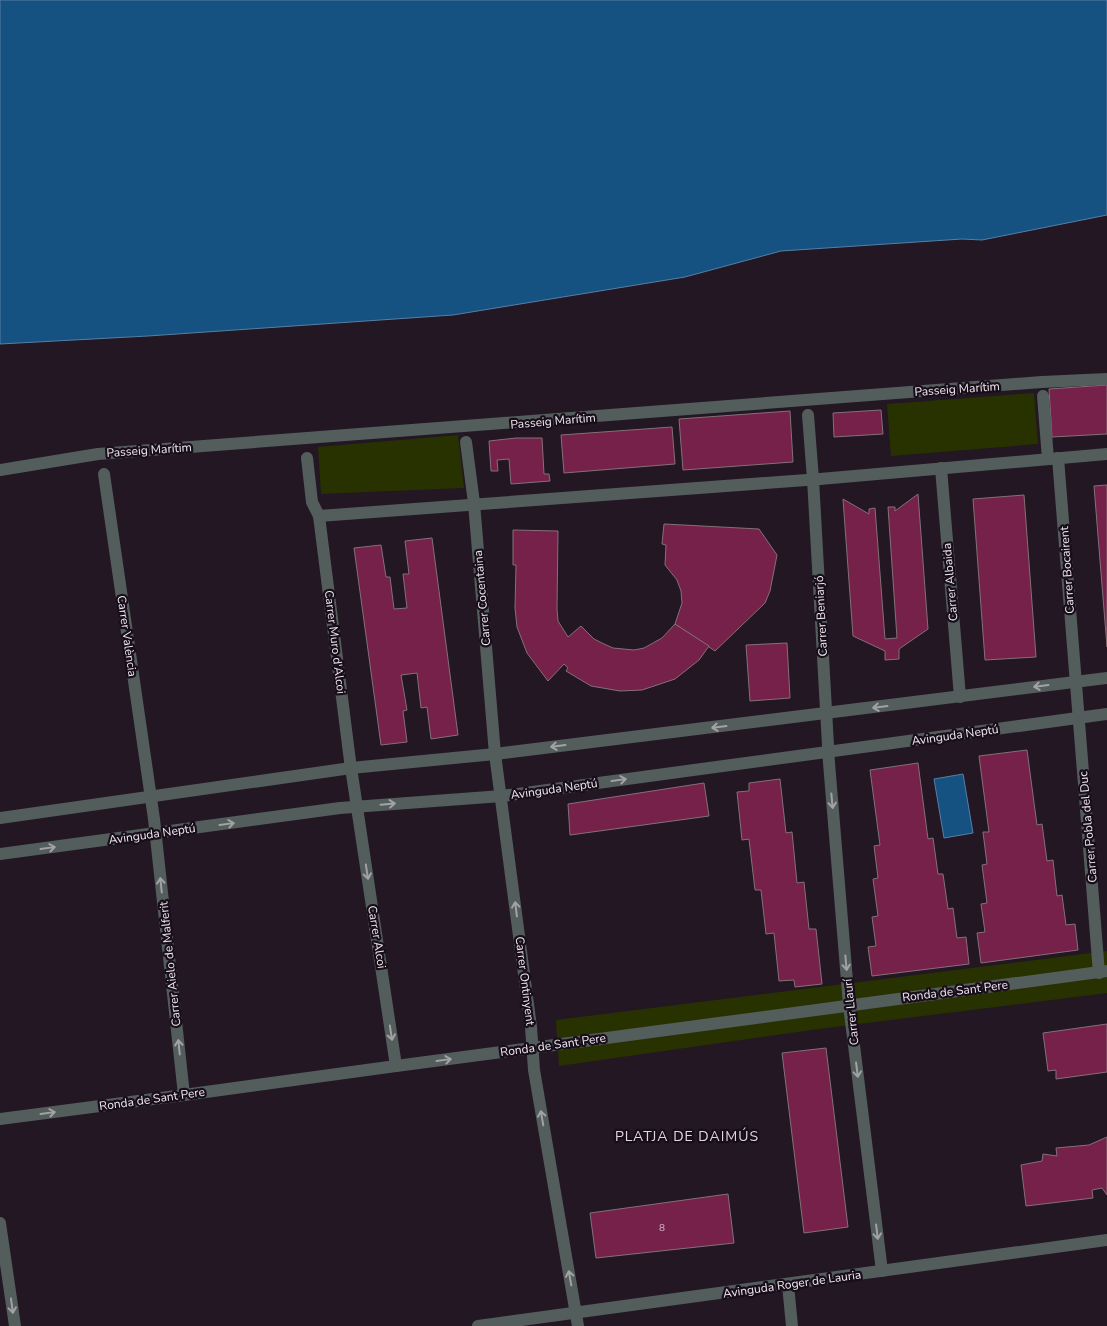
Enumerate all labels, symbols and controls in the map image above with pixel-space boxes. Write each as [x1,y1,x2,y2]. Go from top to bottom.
street label: Passeig Marítim [914,378,1000,400]
street label: Passeig Marítim [510,409,596,433]
street label: Passeig Marítim [106,439,192,461]
street label: Carrer Bocairent [1056,525,1078,614]
street label: Carrer Albaida [939,542,961,622]
street label: Carrer Cocentaina [470,549,494,647]
street label: Carrer Beniarjó [811,575,831,657]
street label: Carrer Muro d'Alcoi [321,589,349,695]
street label: Carrer València [113,594,141,678]
one-way arrow [1034,681,1050,691]
one-way arrow [872,702,888,712]
street label: Avinguda Neptú [911,721,999,749]
one-way arrow [711,722,727,732]
one-way arrow [550,741,566,751]
street label: Carrer Pobla del Duc [1075,770,1101,883]
street label: Avinguda Neptú [510,775,598,803]
one-way arrow [611,775,627,785]
one-way arrow [827,792,837,808]
one-way arrow [380,800,396,809]
one-way arrow [218,818,234,828]
street label: Avinguda Neptú [108,820,196,848]
one-way arrow [40,843,56,853]
one-way arrow [362,864,372,880]
one-way arrow [156,877,166,893]
street label: Carrer Aielo de Malferit [155,900,185,1027]
one-way arrow [511,901,521,917]
street label: Carrer Alcoi [364,904,390,970]
street label: Carrer Ontinyent [512,935,539,1027]
one-way arrow [841,954,850,970]
street label: Carrer Llaurí [839,977,862,1046]
street label: Ronda de Sant Pere [901,977,1009,1005]
one-way arrow [386,1025,396,1041]
street label: Ronda de Sant Pere [499,1030,607,1060]
one-way arrow [174,1039,184,1055]
one-way arrow [436,1055,452,1065]
one-way arrow [852,1062,862,1078]
street label: Ronda de Sant Pere [98,1084,206,1114]
one-way arrow [40,1108,56,1118]
one-way arrow [537,1110,546,1126]
district label: PLATJA DE DAIMÚS [615,1127,759,1146]
house number: 8 [659,1221,665,1235]
one-way arrow [872,1223,882,1239]
street label: Avinguda Roger de Lauria [722,1266,862,1302]
one-way arrow [565,1270,575,1286]
one-way arrow [7,1297,17,1313]

